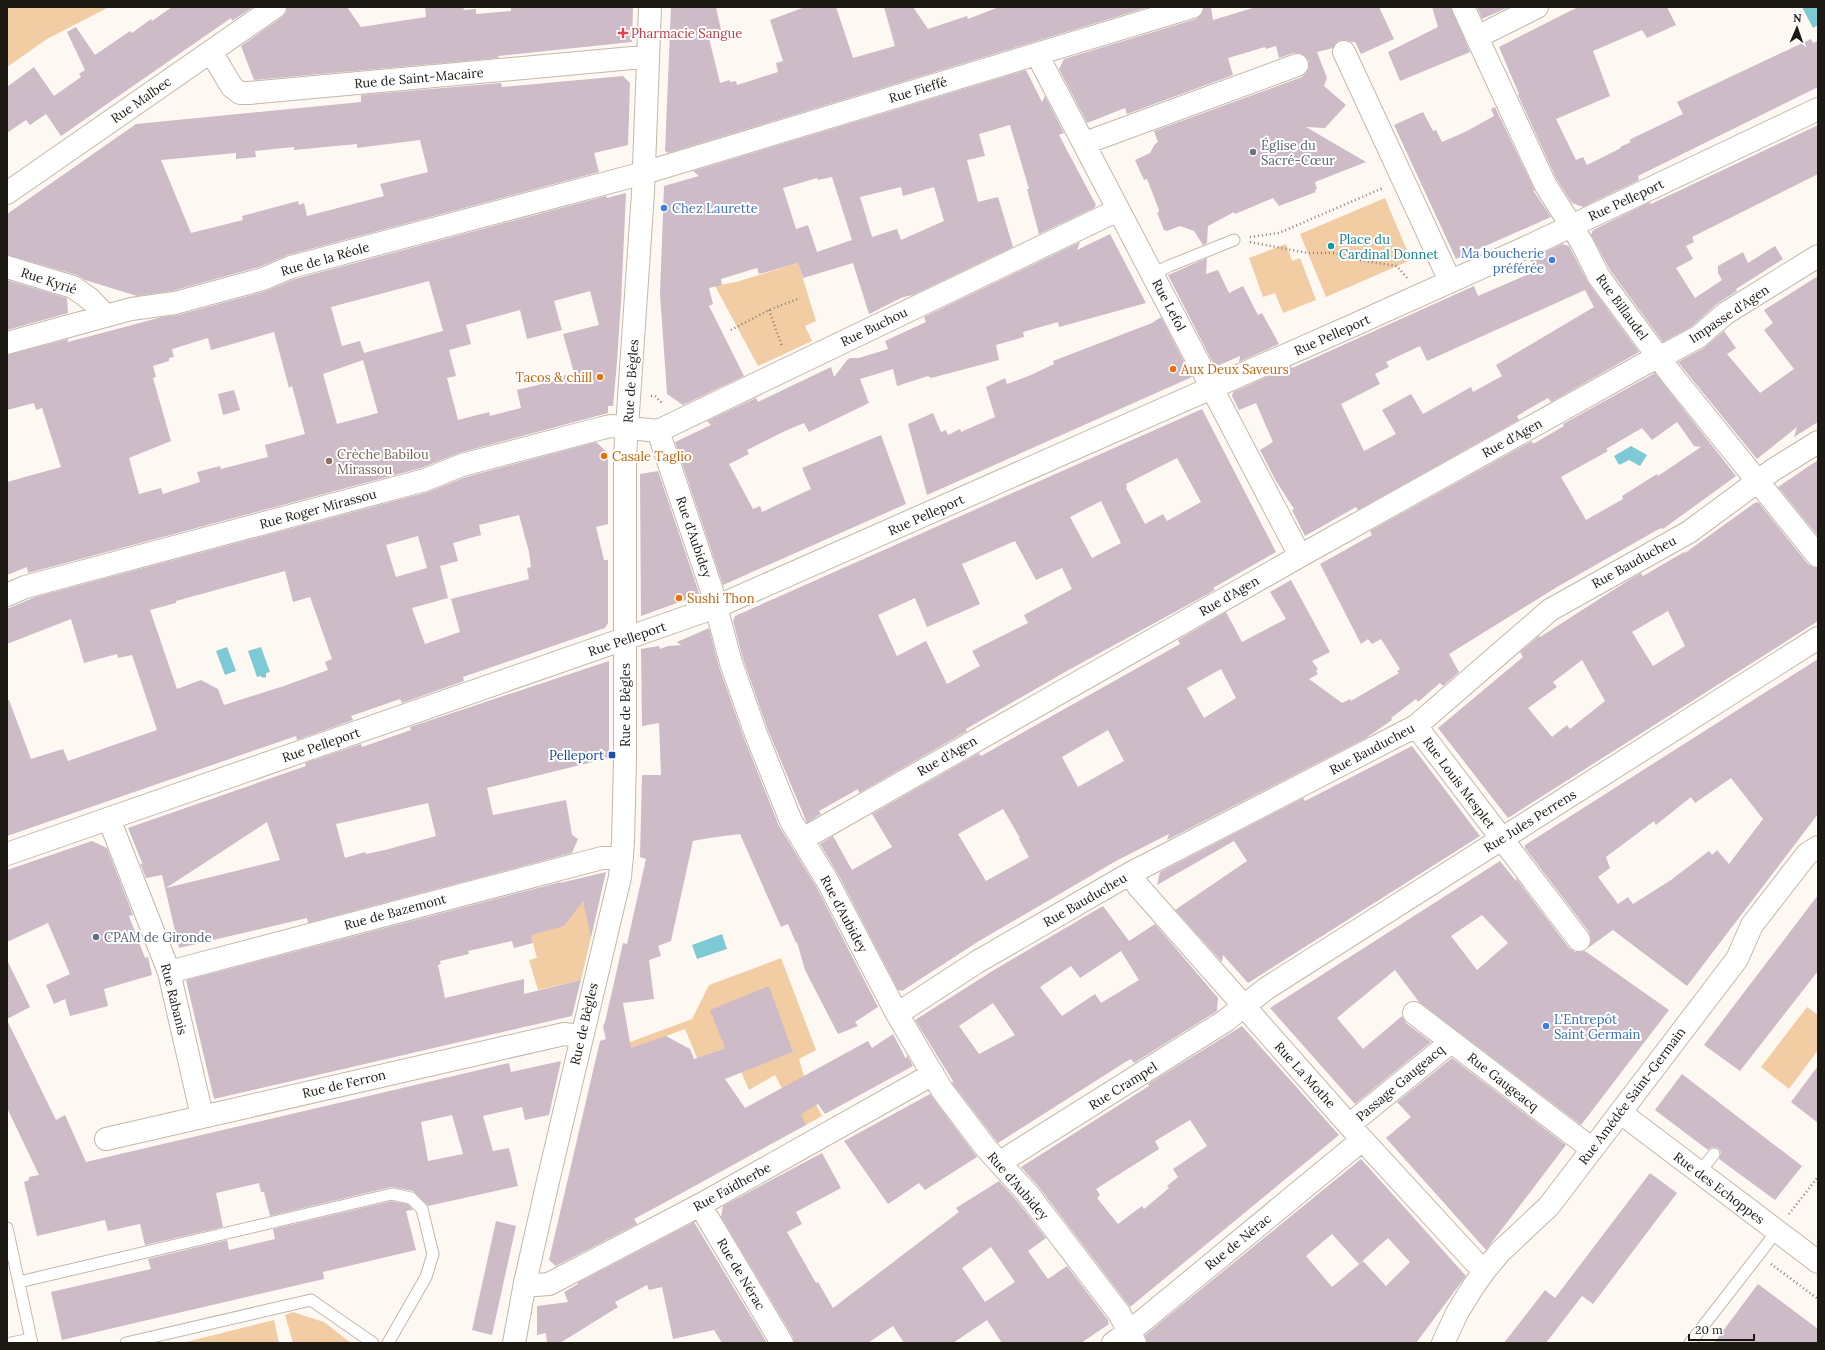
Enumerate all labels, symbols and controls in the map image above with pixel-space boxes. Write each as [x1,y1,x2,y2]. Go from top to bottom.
north arrow [1777,8,1817,48]
text: N [1793,11,1802,25]
place label: Pharmacie Sangue [631,25,742,42]
marker: Pharmacie Sangue [618,28,628,38]
street label: Rue de Saint-Macaire [354,64,484,92]
street label: Rue Malbec [107,73,175,127]
street label: Rue Fieffé [887,73,949,107]
place label: Église du Sacré-Cœur [1261,137,1335,169]
marker: Église du Sacré-Cœur [1248,147,1258,157]
street label: Rue Pelleport [1586,175,1666,225]
place label: Chez Laurette [672,200,758,217]
marker: Chez Laurette [659,203,669,213]
place label: Place du Cardinal Donnet [1339,231,1438,263]
street label: Rue de la Réole [279,238,371,280]
marker: Place du Cardinal Donnet [1326,241,1336,251]
place label: Ma boucherie préférée [1461,245,1544,277]
marker: Ma boucherie préférée [1547,255,1557,265]
street label: Rue Kyrié [19,264,79,298]
street label: Rue Billaudel [1592,271,1652,344]
street label: Rue Lefol [1148,276,1190,334]
street label: Impasse d'Agen [1686,281,1772,347]
street label: Rue Buchou [838,303,910,350]
street label: Rue Pelleport [1291,311,1373,359]
street label: Rue de Bègles [620,339,642,423]
place label: Aux Deux Saveurs [1180,361,1289,378]
marker: Aux Deux Saveurs [1168,364,1178,374]
place label: Tacos & chill [516,369,592,386]
marker: Tacos & chill [595,372,605,382]
street label: Rue d'Agen [1479,414,1545,462]
place label: Crèche Babilou Mirassou [337,446,429,478]
place label: Casale Taglio [612,448,692,465]
marker: Casale Taglio [599,451,609,461]
marker: Crèche Babilou Mirassou [324,456,334,466]
street label: Rue Roger Mirassou [258,485,379,533]
street label: Rue Pelleport [885,491,967,539]
street label: Rue d'Aubidey [672,494,716,580]
street label: Rue Bauducheu [1589,532,1679,592]
street label: Rue d'Agen [1196,572,1262,620]
place label: Sushi Thon [687,590,755,607]
marker: Sushi Thon [674,593,684,603]
street label: Rue Pelleport [586,618,668,660]
street label: Rue de Bègles [617,663,634,747]
street label: Rue Bauducheu [1327,719,1418,779]
street label: Rue Pelleport [280,724,362,766]
street label: Rue d'Agen [914,732,980,780]
street label: Rue Louis Mesplet [1419,734,1499,832]
place label: Pelleport [549,747,604,764]
marker: Pelleport [607,750,617,760]
street label: Rue Jules Perrens [1481,786,1579,856]
street label: Rue Bauducheu [1040,869,1130,931]
street label: Rue d'Aubidey [817,872,872,956]
street label: Rue de Bazemont [342,890,448,934]
place label: CPAM de Gironde [104,929,212,946]
marker: CPAM de Gironde [91,932,101,942]
street label: Rue Rabanis [157,961,191,1037]
street label: Rue de Bègles [566,981,602,1067]
place label: L'Entrepôt Saint Germain [1554,1011,1641,1043]
marker: L'Entrepôt Saint Germain [1541,1021,1551,1031]
street label: Rue Amédée Saint-Germain [1575,1024,1689,1168]
street label: Rue La Mothe [1271,1038,1339,1112]
street label: Passage Gaugeacq [1352,1041,1448,1125]
street label: Rue Gaugeacq [1464,1049,1542,1115]
street label: Rue Crampel [1086,1058,1161,1114]
street label: Rue de Ferron [301,1066,388,1102]
street label: Rue d'Aubidey [984,1148,1052,1224]
street label: Rue des Echoppes [1670,1148,1768,1228]
street label: Rue Faidherbe [690,1159,774,1215]
street label: Rue de Nérac [1201,1210,1275,1274]
street label: Rue de Nérac [713,1235,769,1313]
scale bar [1689,1316,1754,1342]
text: 20 m [1695,1322,1723,1337]

